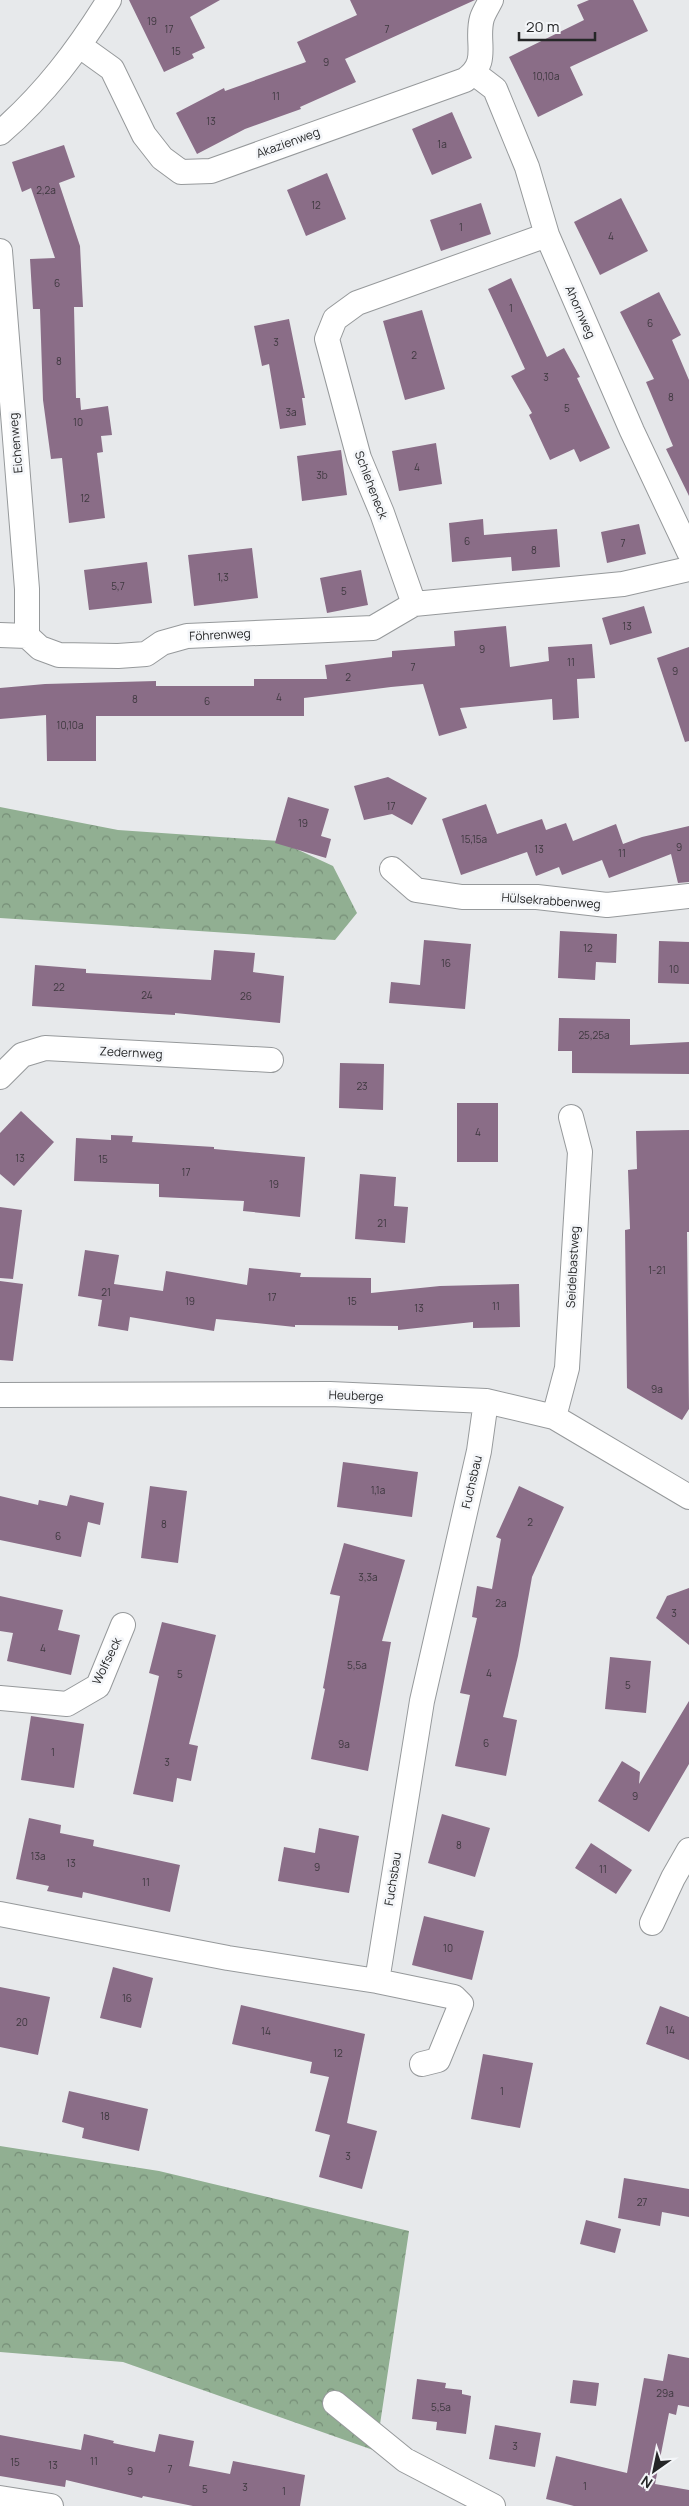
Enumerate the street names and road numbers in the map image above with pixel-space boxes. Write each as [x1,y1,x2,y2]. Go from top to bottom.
street label: Akazienweg [254,123,322,162]
street label: Ahornweg [561,283,600,341]
street label: Eichenweg [4,412,27,474]
street label: Schleheneck [351,448,393,522]
street label: Föhrenweg [189,624,251,645]
street label: Hülsekrabbenweg [501,889,601,912]
street label: Zedernweg [99,1042,163,1063]
street label: Seidelbastweg [562,1226,583,1308]
street label: Heuberge [328,1386,384,1405]
street label: Fuchsbau [457,1454,486,1510]
street label: Wolfseck [88,1633,126,1687]
street label: Fuchsbau [380,1851,405,1907]

